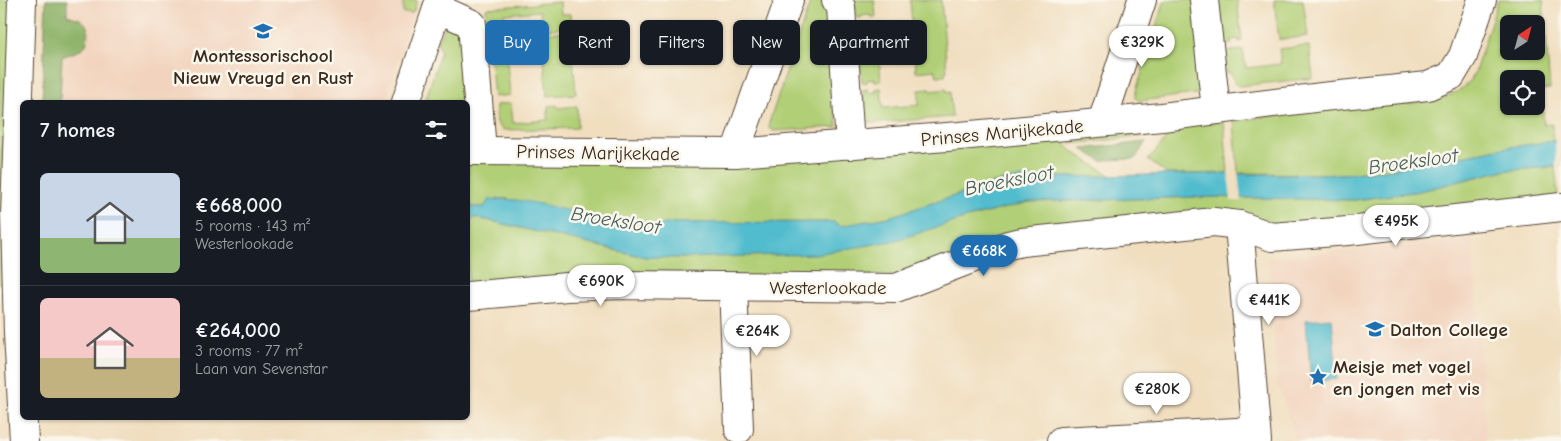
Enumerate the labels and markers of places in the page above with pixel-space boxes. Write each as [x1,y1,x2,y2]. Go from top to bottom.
school or university icon: Montessorischool Nieuw Vreugd en Rust [252,20,274,42]
pin: €329K [1107,26,1177,68]
place label: Montessorischool Nieuw Vreugd en Rust [173,45,354,89]
pin: €495K [1361,204,1431,247]
pin: €668K [949,234,1019,277]
pin: €690K [566,264,636,307]
pin: €441K [1234,284,1304,326]
pin: €264K [722,314,792,357]
school or university icon: Dalton College [1364,318,1386,340]
place label: Dalton College [1390,319,1508,341]
place label: Meisje met vogel en jongen met vis [1333,356,1480,400]
place icon: Meisje met vogel en jongen met vis [1307,366,1329,388]
pin: €280K [1122,372,1192,415]

